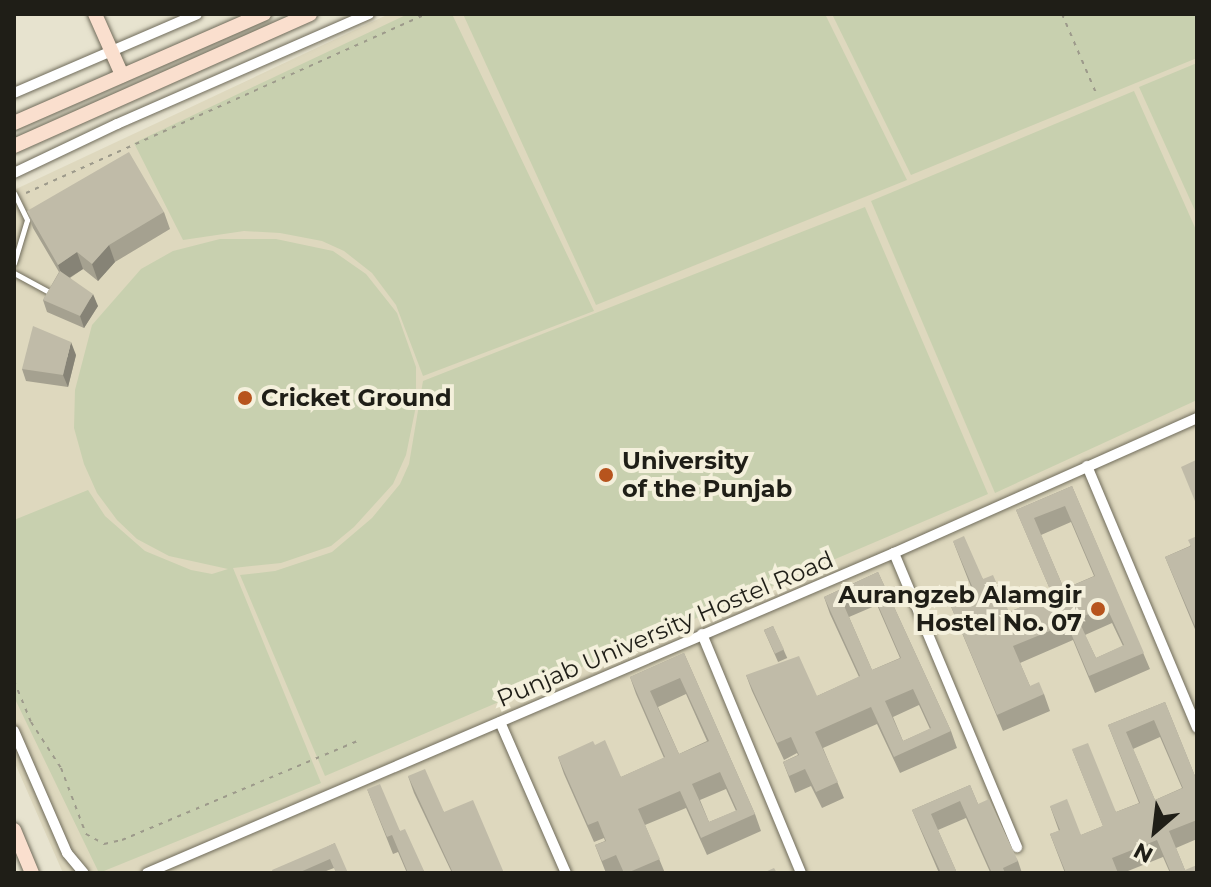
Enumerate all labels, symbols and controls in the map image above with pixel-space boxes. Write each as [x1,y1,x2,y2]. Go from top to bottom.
place label: Cricket Ground [261,384,452,412]
marker: Cricket Ground [236,389,254,407]
place label: University of the Punjab [622,447,792,503]
marker: University of the Punjab [597,466,615,484]
street label: Punjab University Hostel Road [492,545,838,713]
place label: Aurangzeb Alamgir Hostel No. 07 [838,581,1082,637]
marker: Aurangzeb Alamgir Hostel No. 07 [1089,600,1107,618]
north arrow [1115,791,1195,871]
text: N [1129,837,1158,869]

